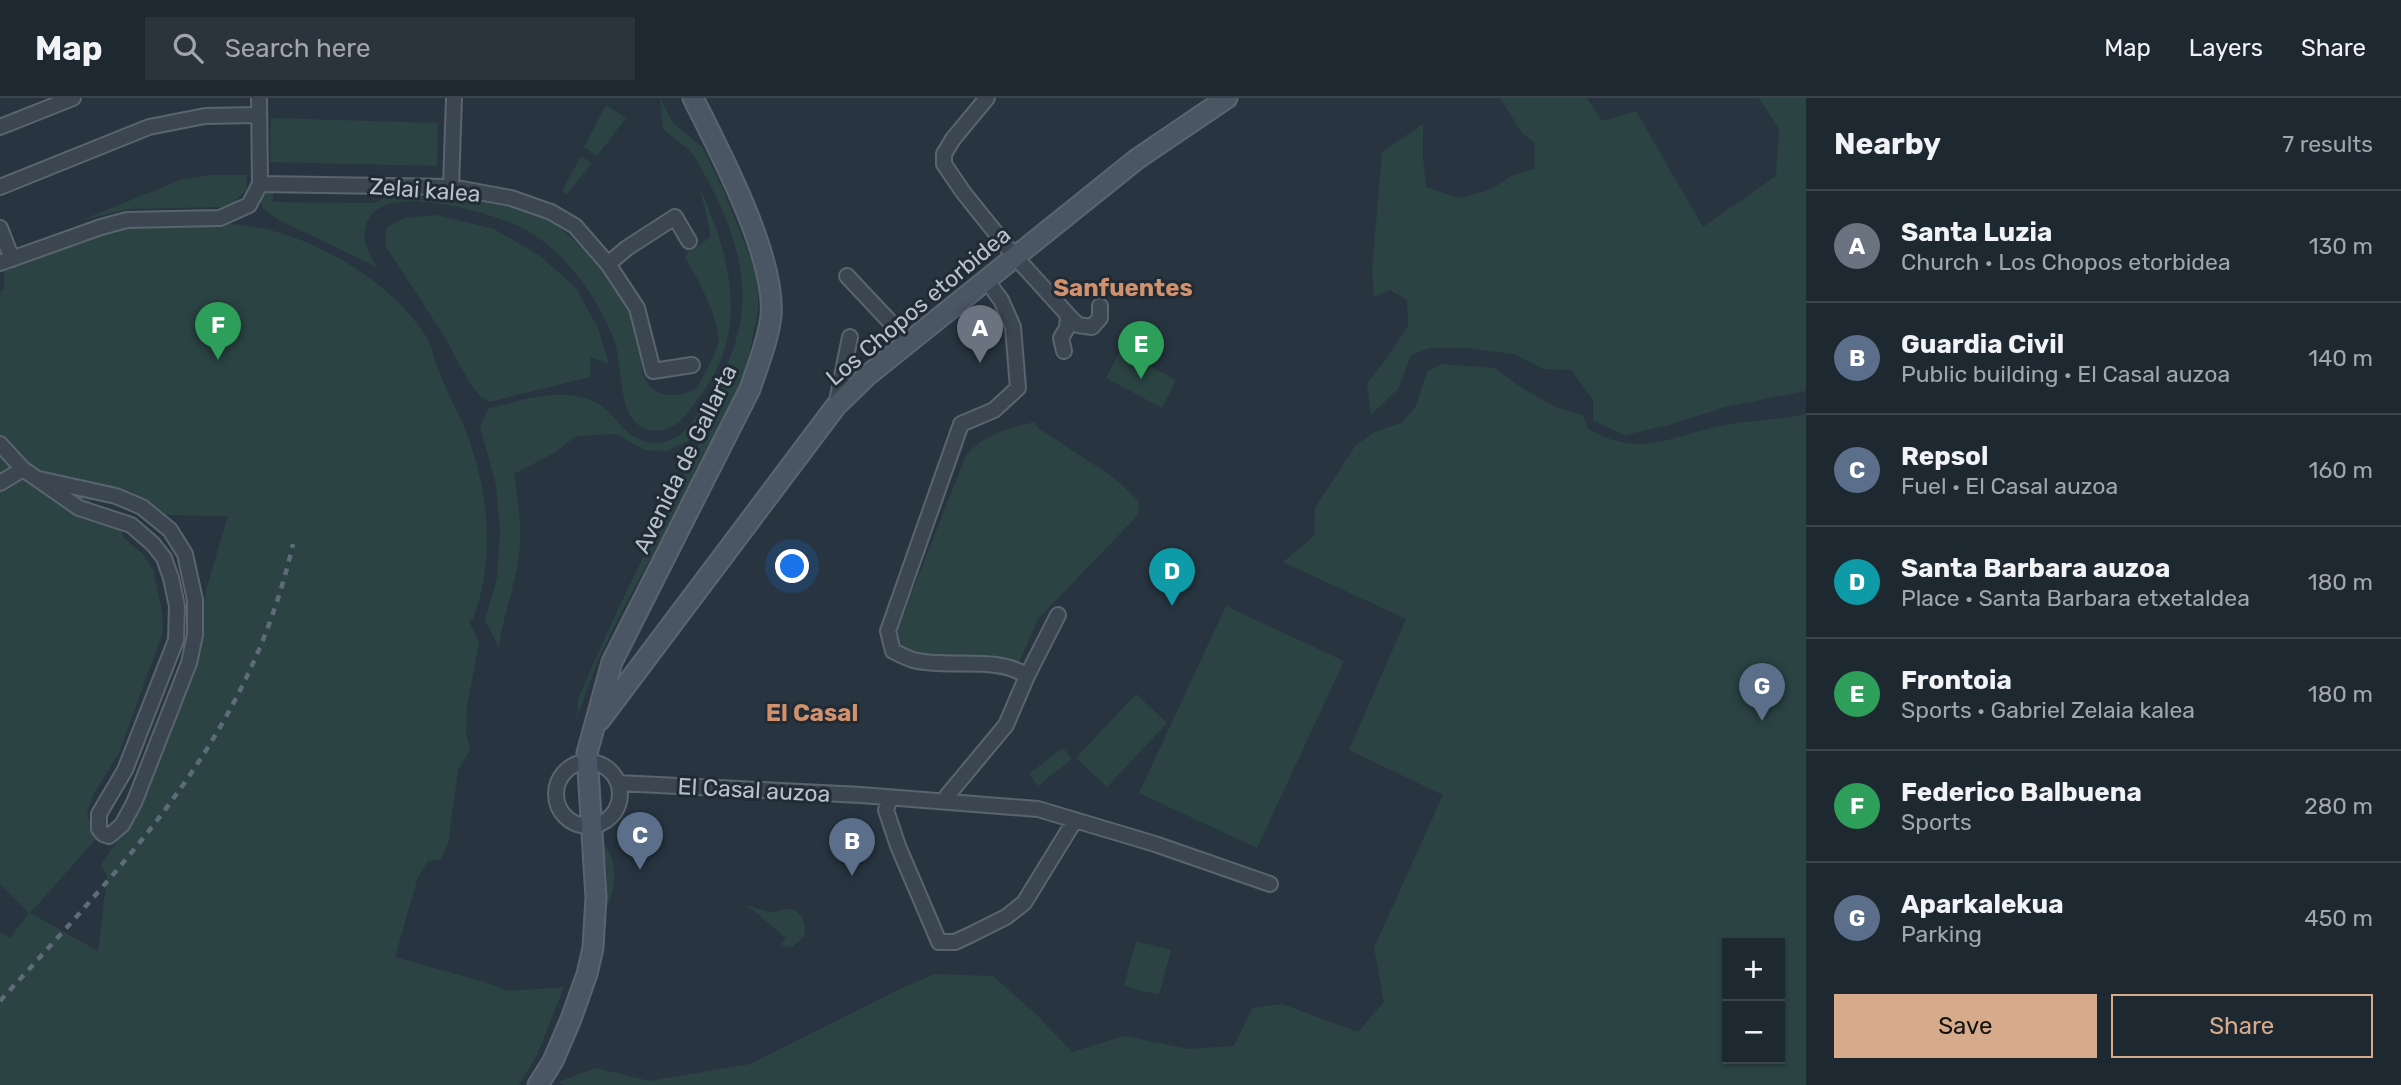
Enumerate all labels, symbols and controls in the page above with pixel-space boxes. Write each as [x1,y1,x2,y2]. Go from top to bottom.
search box [145,17,635,80]
text: Map [35,29,103,68]
icon: search [169,29,207,67]
text: Search here [225,33,370,64]
text: Map [2104,34,2151,62]
text: Layers [2189,34,2263,62]
text: Share [2301,34,2366,62]
text: Nearby [1834,126,1941,162]
text: 7 results [2282,130,2373,158]
street label: Zelai kalea [369,172,481,208]
text: Santa Luzia [1901,217,2052,248]
street label: Los Chopos etorbidea [820,221,1016,391]
text: A [1849,232,1865,260]
text: 130 m [2309,232,2373,260]
text: Church · Los Chopos etorbidea [1901,248,2231,276]
district label: Sanfuentes [1053,274,1193,302]
pin: F [195,302,241,360]
pin: A [957,305,1003,363]
pin: E [1118,321,1164,379]
text: Guardia Civil [1901,329,2064,360]
text: B [1849,344,1865,372]
text: 140 m [2308,344,2373,372]
street label: Avenida de Gallarta [627,360,743,558]
text: Public building · El Casal auzoa [1901,360,2230,388]
text: Repsol [1901,441,1988,472]
text: C [1849,456,1865,484]
text: 160 m [2309,456,2373,484]
text: Fuel · El Casal auzoa [1901,472,2118,500]
pin: D [1149,548,1195,606]
your location [775,549,809,583]
text: Santa Barbara auzoa [1901,553,2170,584]
text: D [1849,568,1865,596]
text: 180 m [2308,568,2373,596]
text: Place · Santa Barbara etxetaldea [1901,584,2250,612]
pin: G [1739,663,1785,721]
text: Frontoia [1901,665,2012,696]
text: E [1850,680,1864,708]
text: 180 m [2308,680,2373,708]
text: Sports · Gabriel Zelaia kalea [1901,696,2195,724]
district label: El Casal [766,699,858,727]
street label: El Casal auzoa [677,772,831,808]
text: Federico Balbuena [1901,777,2142,808]
text: F [1850,792,1864,820]
text: 280 m [2304,792,2373,820]
text: Sports [1901,808,1972,836]
pin: C [617,812,663,870]
pin: B [829,818,875,876]
text: Aparkalekua [1901,889,2063,920]
text: G [1849,904,1865,932]
text: 450 m [2304,904,2373,932]
text: Parking [1901,920,1982,948]
map controls [1722,938,1785,1064]
button: + [1722,938,1785,1001]
button: Save [1834,994,2097,1058]
button: Share [2111,994,2373,1058]
button: − [1722,1001,1785,1064]

